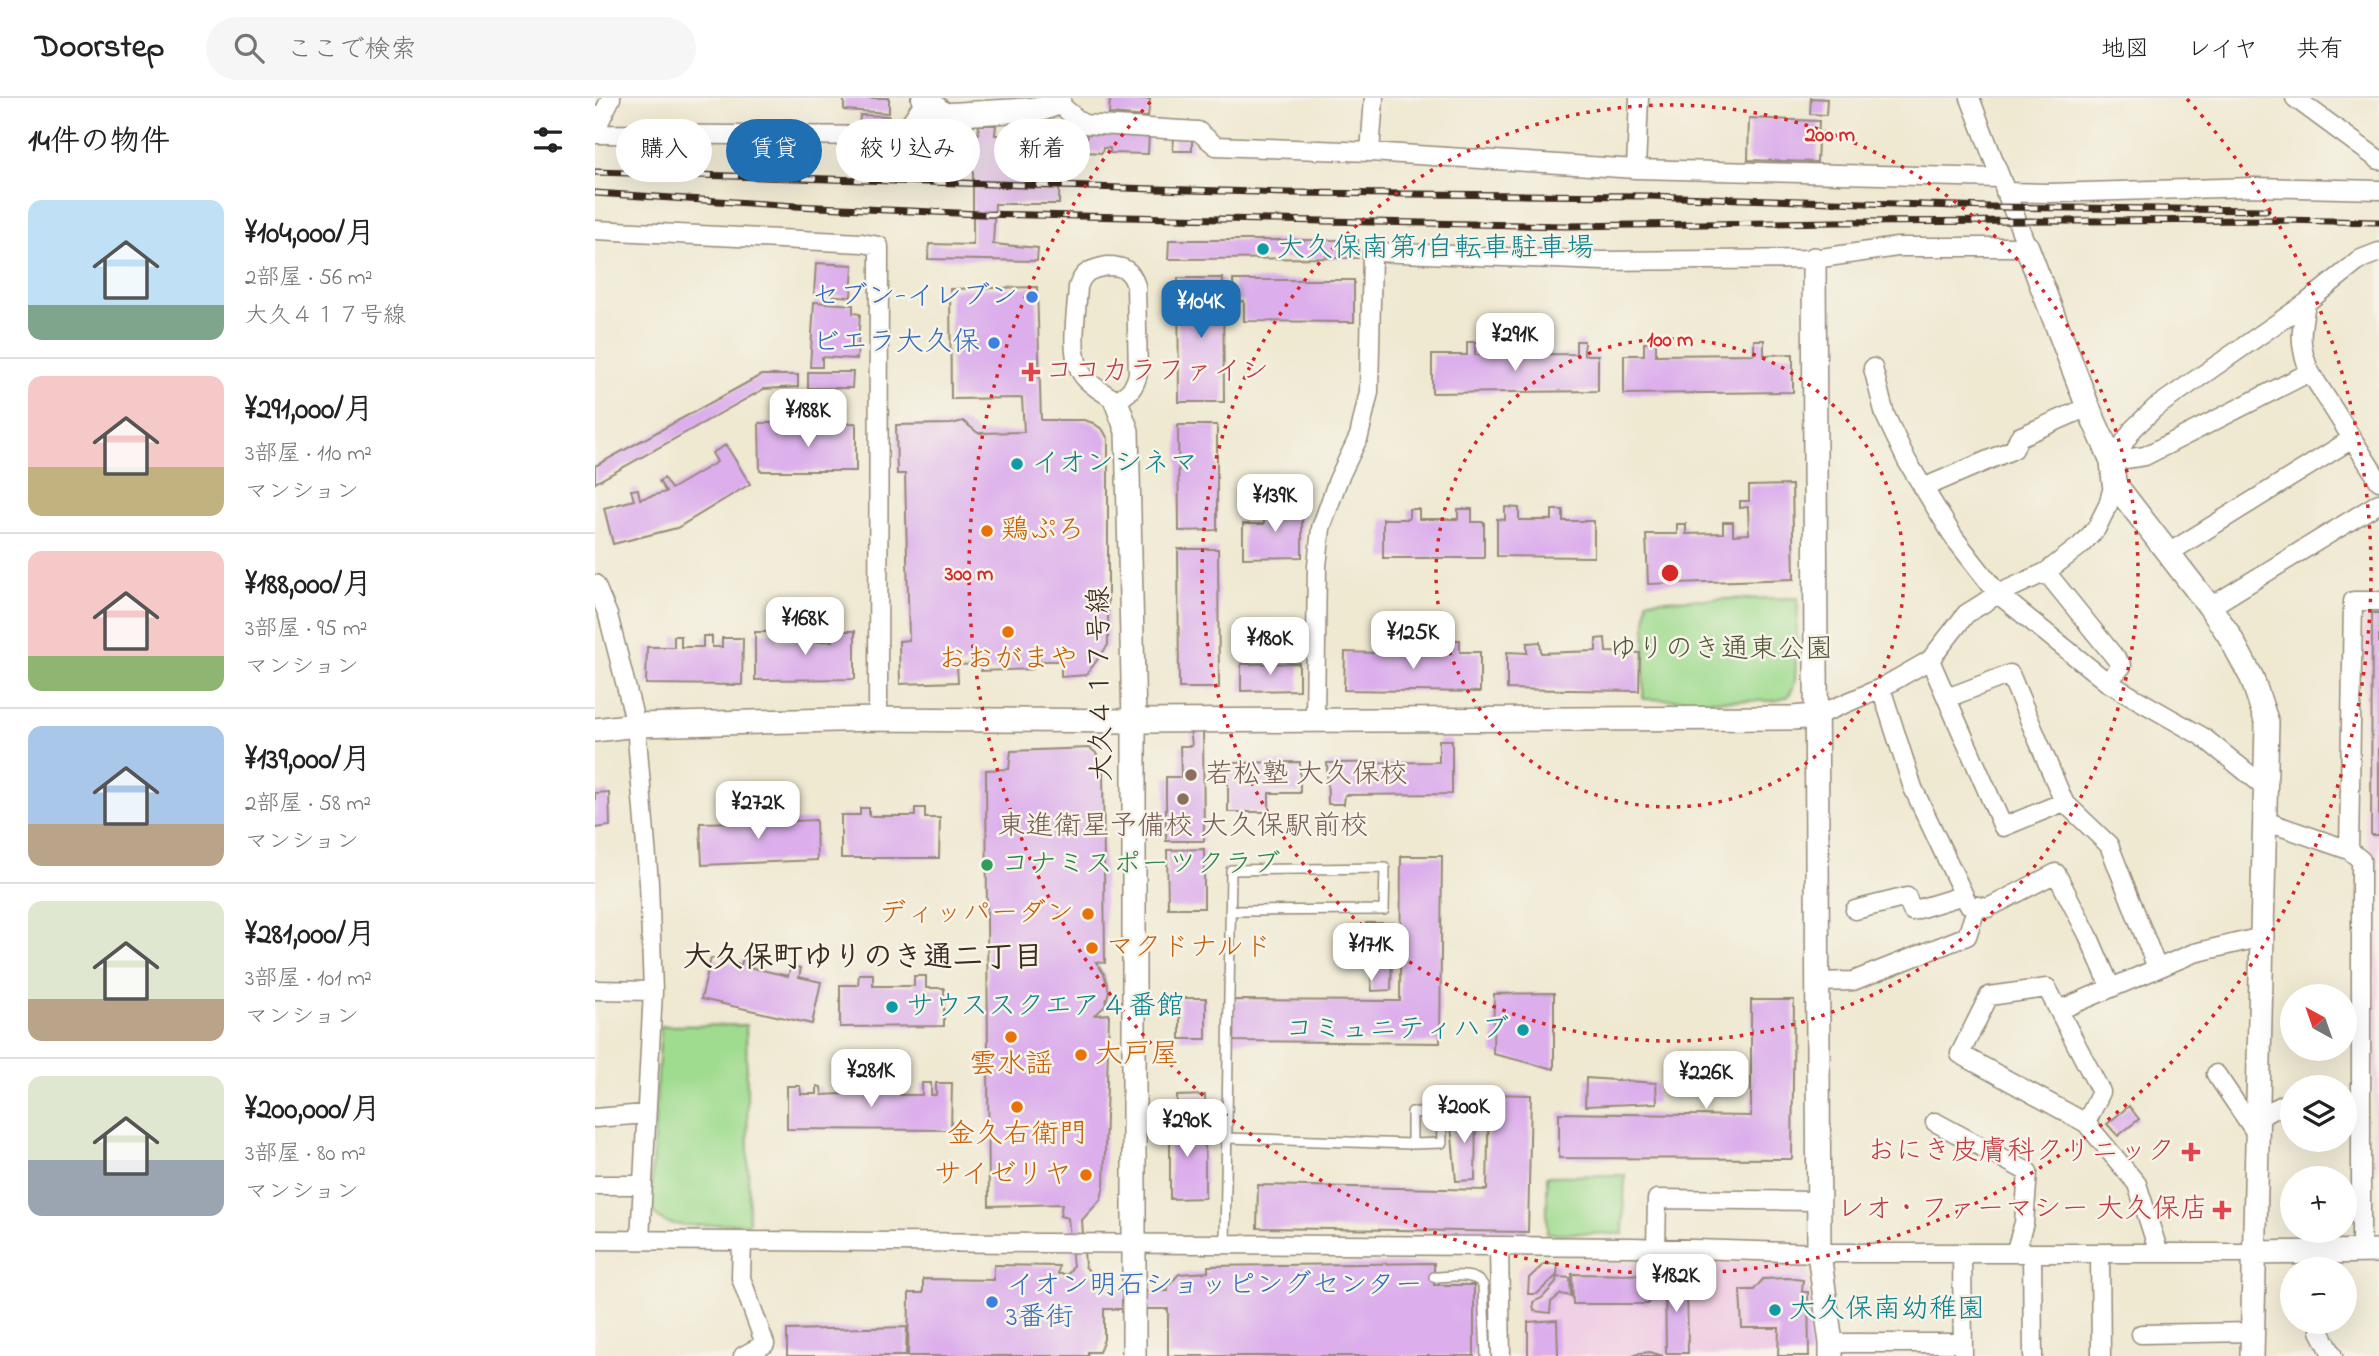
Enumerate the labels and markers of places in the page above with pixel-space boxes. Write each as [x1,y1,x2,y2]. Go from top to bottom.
place label: 大久保南第1自転車駐車場 [1277,229,1594,270]
marker: 大久保南第1自転車駐車場 [1255,241,1271,257]
place label: セブン-イレブン [811,277,1018,318]
pin: ¥104K [1152,280,1250,340]
marker: セブン-イレブン [1024,289,1040,305]
pin: ¥291K [1466,314,1564,373]
place label: ビエラ大久保 [812,323,980,364]
marker: ビエラ大久保 [986,335,1002,351]
place label: ココカラファイン [1045,352,1269,393]
marker: ココカラファイン [1023,364,1039,380]
pin: ¥188K [759,390,857,449]
place label: イオンシネマ [1031,444,1198,485]
marker: イオンシネマ [1009,456,1025,472]
pin: ¥139K [1226,474,1324,534]
place label: 鶏ぷろ [1001,511,1085,552]
marker: 鶏ぷろ [979,523,995,539]
centre of rings [1658,561,1682,585]
pin: ¥168K [756,598,854,657]
pin: ¥125K [1364,612,1462,671]
pin: ¥180K [1221,618,1319,677]
marker: おおがまや [1000,624,1016,640]
place label: おおがまや [938,640,1078,681]
place label: 若松塾 大久保校 [1205,755,1408,796]
marker: 若松塾 大久保校 [1183,767,1199,783]
pin: ¥272K [709,782,807,841]
marker: 東進衛星予備校 大久保駅前校 [1175,791,1191,807]
place label: 東進衛星予備校 大久保駅前校 [997,807,1369,848]
place label: コナミスポーツクラブ [1001,845,1280,886]
marker: コナミスポーツクラブ [979,857,995,873]
place label: ディッパーダン [879,894,1074,935]
marker: ディッパーダン [1080,906,1096,922]
pin: ¥171K [1322,924,1420,983]
place label: マクドナルド [1106,928,1272,969]
marker: マクドナルド [1084,940,1100,956]
place label: サウススクエア４番館 [906,987,1184,1028]
marker: サウススクエア４番館 [884,999,900,1015]
place label: コミュニティハブ [1285,1010,1509,1051]
marker: コミュニティハブ [1515,1022,1531,1038]
marker: 雲水謡 [1003,1029,1019,1045]
place label: 大戸屋 [1095,1035,1179,1076]
place label: 雲水謡 [969,1045,1053,1086]
marker: 大戸屋 [1073,1047,1089,1063]
pin: ¥281K [822,1049,920,1109]
pin: ¥226K [1657,1052,1755,1111]
pin: ¥200K [1415,1086,1513,1145]
marker: 金久右衛門 [1009,1099,1025,1115]
pin: ¥290K [1138,1100,1236,1159]
place label: 金久右衛門 [947,1115,1087,1156]
place label: おにき皮膚科クリニック [1867,1132,2175,1173]
marker: おにき皮膚科クリニック [2181,1142,2201,1162]
place label: サイゼリヤ [934,1155,1072,1196]
marker: サイゼリヤ [1078,1167,1094,1183]
place label: レオ・ファーマシー 大久保店 [1836,1190,2208,1231]
marker: レオ・ファーマシー 大久保店 [2214,1202,2230,1218]
pin: ¥182K [1627,1254,1725,1314]
place label: イオン明石ショッピングセンター 3番街 [1006,1266,1423,1339]
place label: 大久保南幼稚園 [1789,1290,1985,1331]
marker: イオン明石ショッピングセンター 3番街 [984,1294,1000,1310]
marker: 大久保南幼稚園 [1767,1302,1783,1318]

